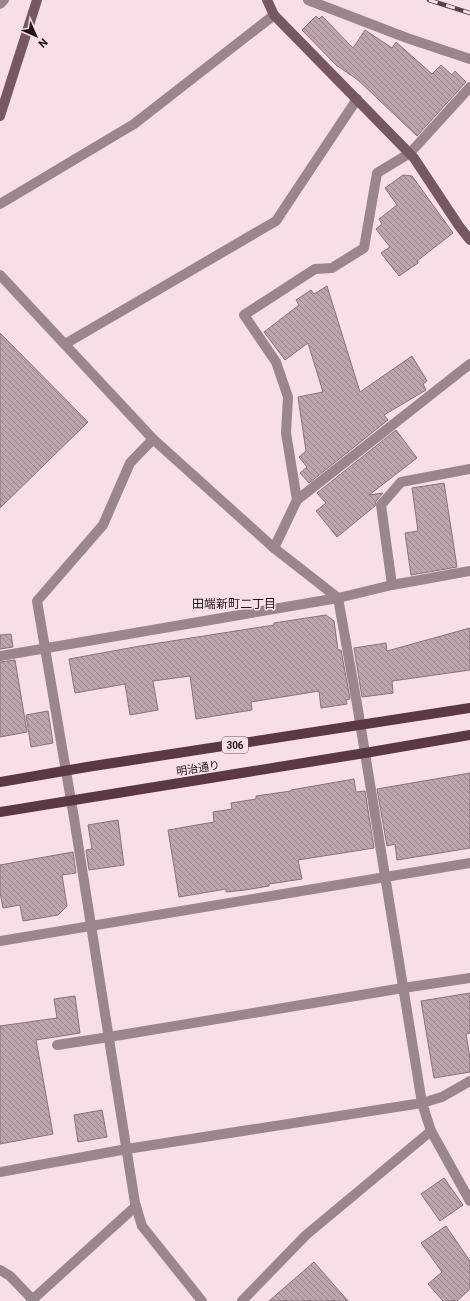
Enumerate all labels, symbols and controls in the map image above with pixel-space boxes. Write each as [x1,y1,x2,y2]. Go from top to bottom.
north arrow [16,16,56,56]
text: N [35,35,50,50]
district label: 田端新町二丁目 [192,597,276,611]
road number: 306 [222,737,248,753]
street label: 明治通り [175,759,221,778]

